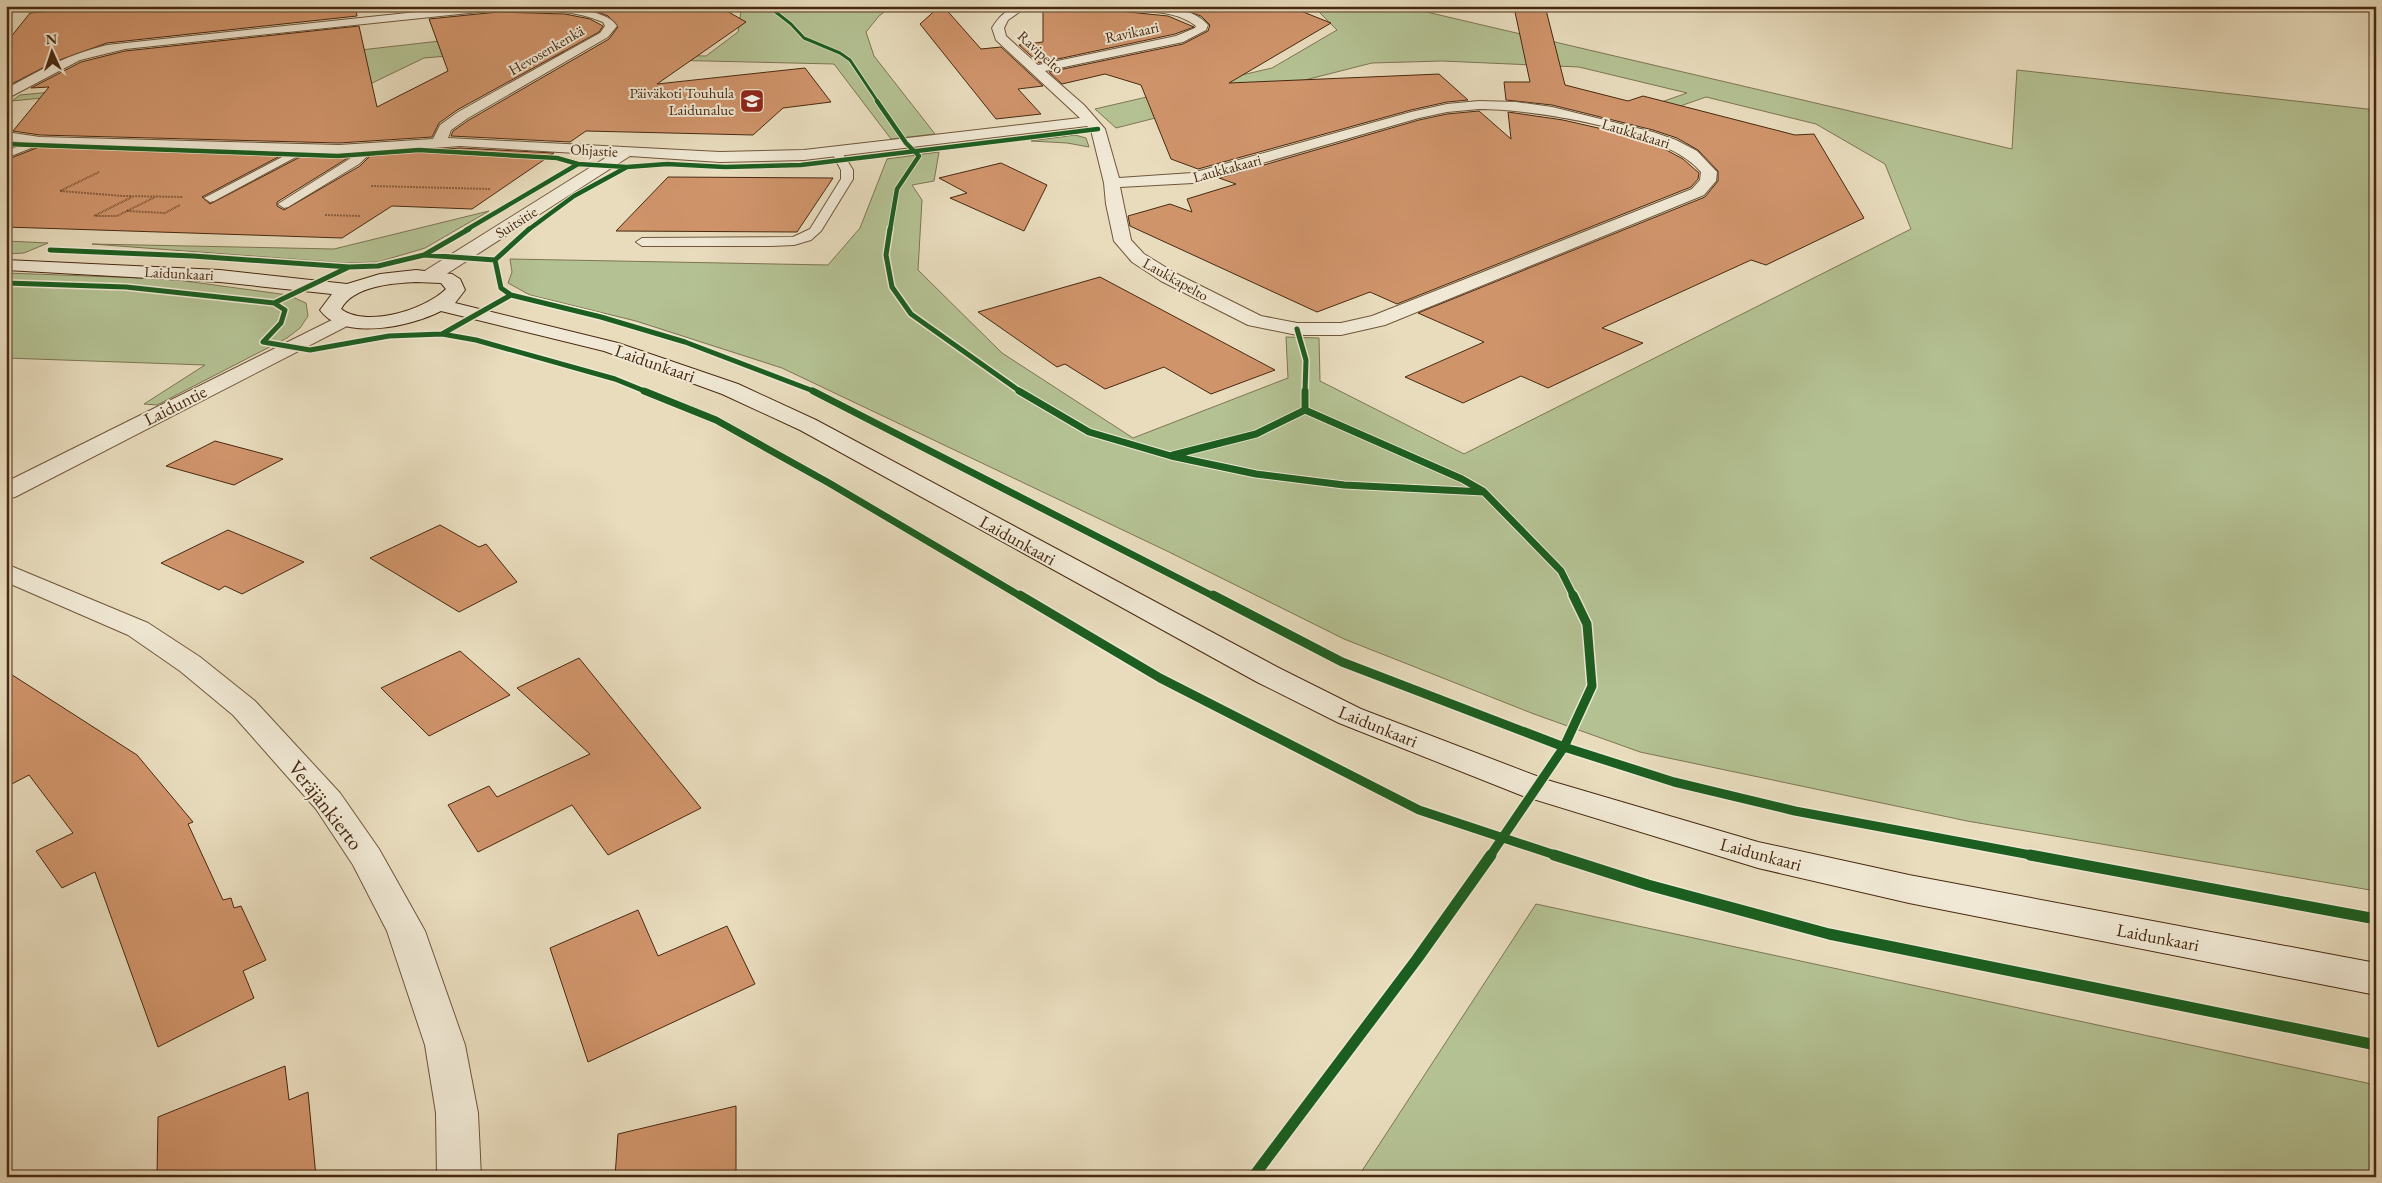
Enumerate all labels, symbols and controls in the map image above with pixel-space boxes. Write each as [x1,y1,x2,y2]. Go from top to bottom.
street label: Ravikaari [1103,17,1161,47]
street label: Hevosenkenkä [505,21,587,79]
street label: Ravipelto [1014,26,1068,78]
north arrow [28,28,78,78]
text: N [45,30,58,48]
place label: Päiväkoti Touhula Laidunalue [630,83,734,119]
school or university icon: Päiväkoti Touhula Laidunalue [739,88,765,114]
street label: Laukkakaari [1600,114,1673,152]
street label: Ohjastie [570,139,618,161]
street label: Laukkakaari [1191,150,1264,186]
street label: Suitsitie [491,202,541,242]
street label: Laukkapelto [1140,253,1212,305]
street label: Laidunkaari [144,262,215,284]
street label: Laidunkaari [612,339,699,388]
street label: Laiduntie [140,379,210,431]
street label: Laidunkaari [976,510,1061,571]
street label: Laidunkaari [1335,700,1422,753]
street label: Veräjänkierto [282,755,370,855]
street label: Laidunkaari [1718,832,1805,876]
street label: Laidunkaari [2115,918,2202,956]

